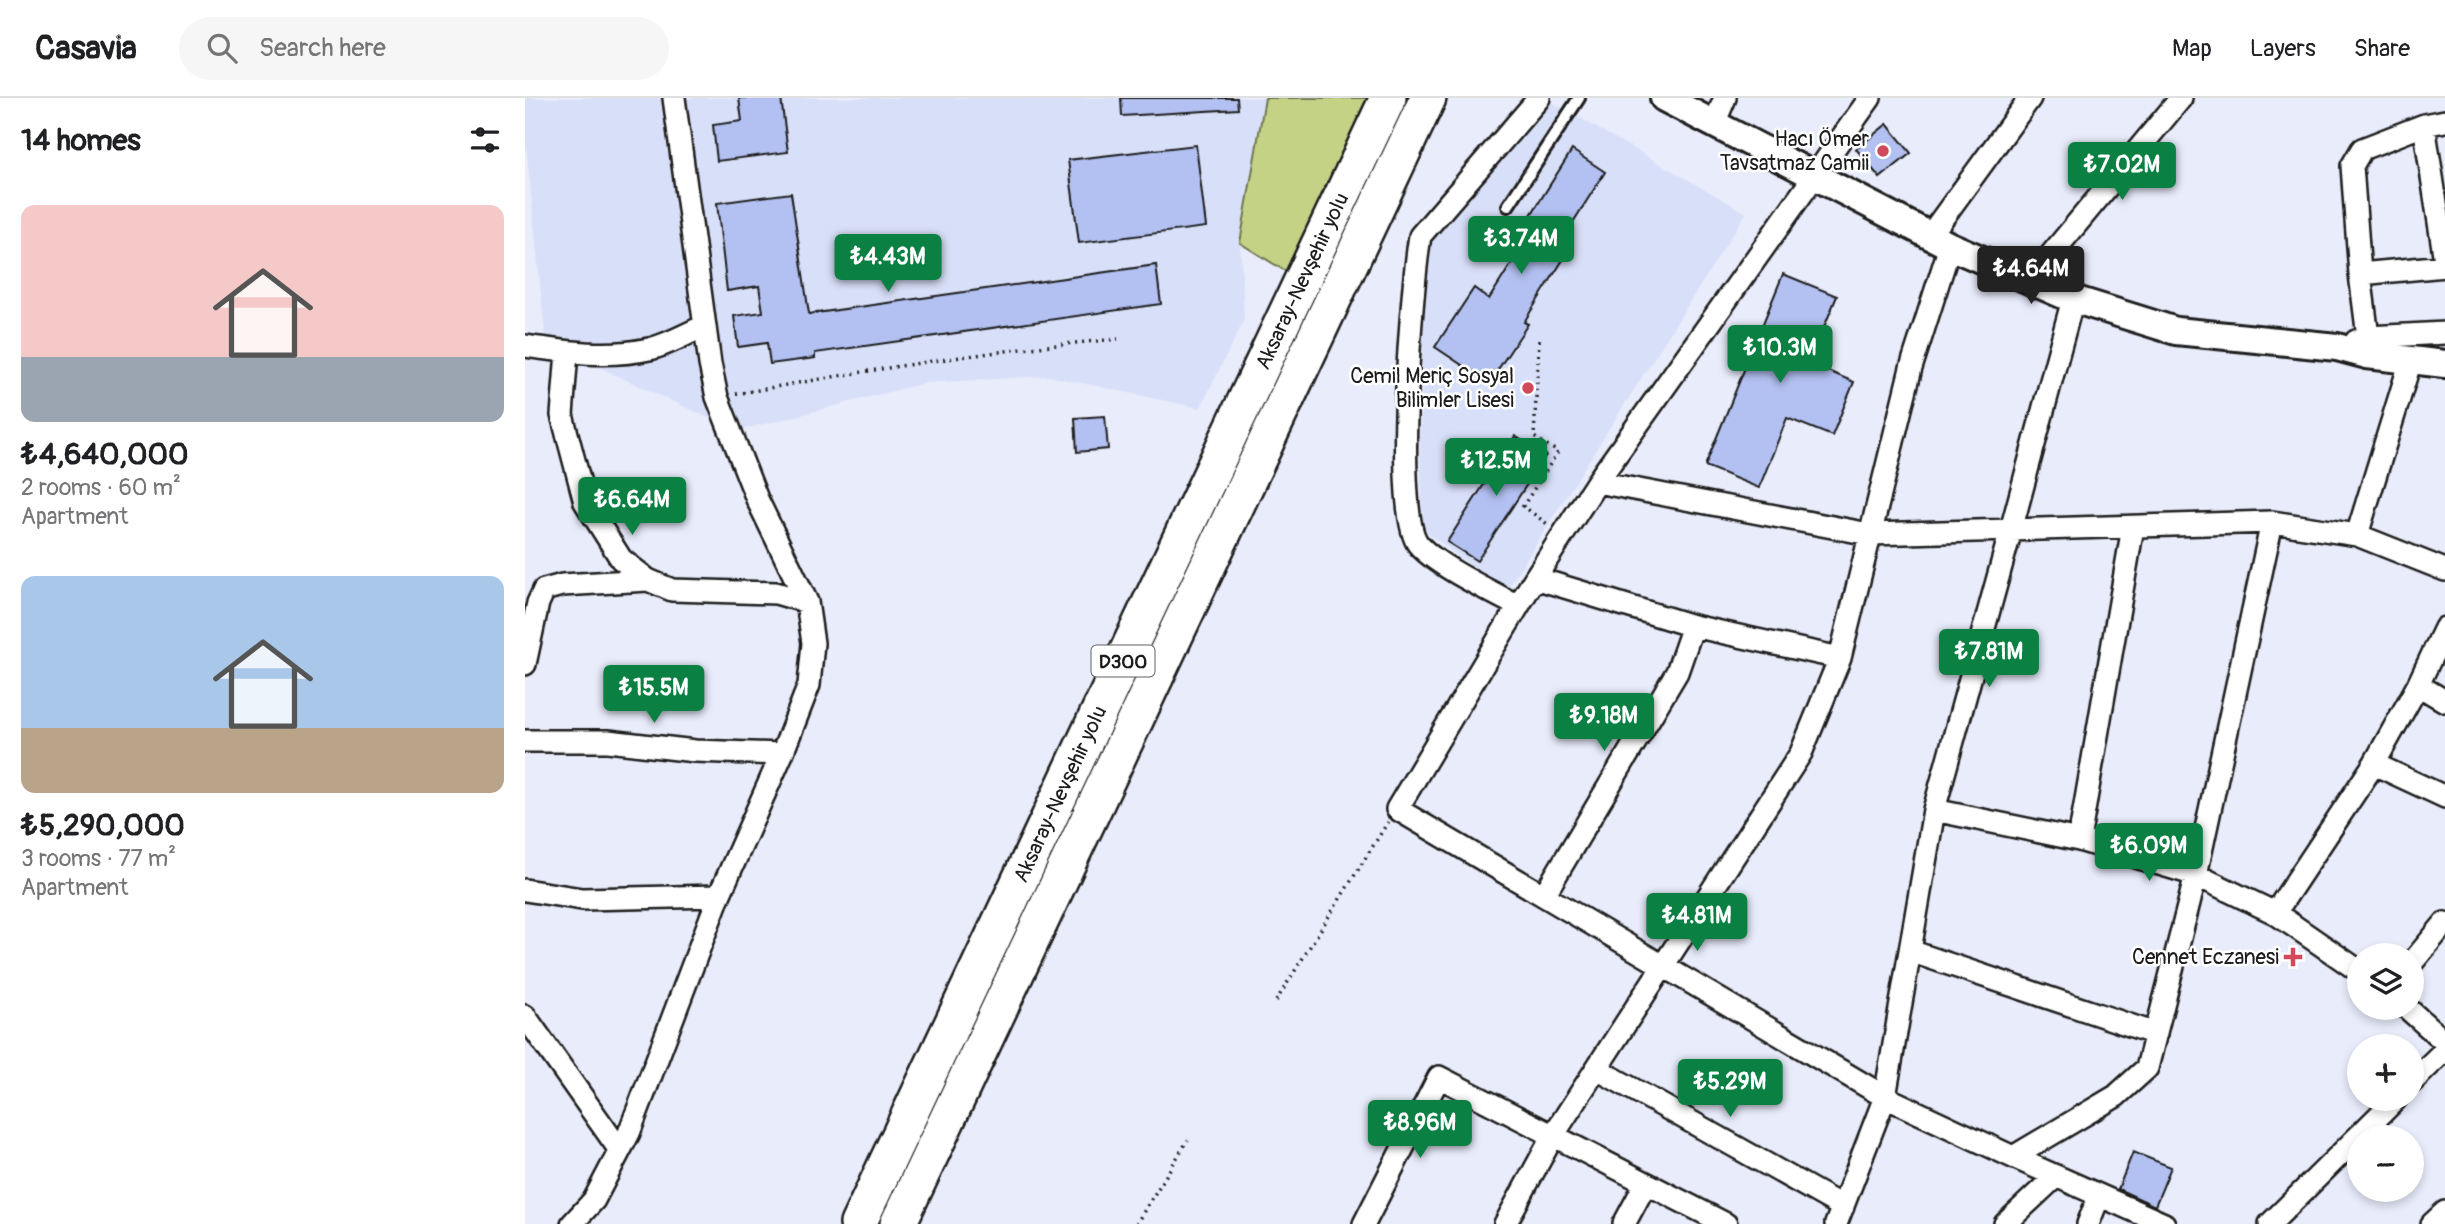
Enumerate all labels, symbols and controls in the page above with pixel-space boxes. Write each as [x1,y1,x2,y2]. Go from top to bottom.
search box [179,17,669,80]
text: Casavia [35,28,137,69]
icon: search [203,29,241,67]
text: Search here [259,32,386,64]
text: Map [2172,34,2212,63]
text: Layers [2250,34,2316,63]
text: Share [2354,34,2410,63]
icon: filters [466,121,504,159]
text: 14 homes [21,122,141,159]
place label: Hacı Ömer Tavsatmaz Camii [1720,126,1869,177]
pin: ₺7.02M [2065,142,2179,202]
marker: Hacı Ömer Tavsatmaz Camii [1875,143,1891,159]
text: ₺7.02M [2084,150,2160,179]
street label: Aksaray-Nevşehir yolu [1250,188,1355,374]
pin: ₺3.74M [1464,216,1578,276]
text: ₺3.74M [1484,224,1558,253]
pin: ₺4.43M [831,234,945,294]
text: ₺4.43M [851,242,925,271]
pin: ₺4.64M [1974,246,2088,306]
icon: home [200,250,326,376]
text: ₺4.64M [1993,254,2069,283]
pin: ₺10.3M [1723,326,1837,385]
text: ₺10.3M [1744,333,1816,362]
place label: Cemil Meriç Sosyal Bilimler Lisesi [1350,363,1514,414]
marker: Cemil Meriç Sosyal Bilimler Lisesi [1520,380,1536,396]
text: ₺4,640,000 [21,436,188,473]
pin: ₺12.5M [1439,438,1553,498]
text: ₺12.5M [1461,446,1531,475]
text: 2 rooms · 60 m² [21,473,181,502]
pin: ₺6.64M [575,478,689,537]
text: ₺6.64M [594,485,670,514]
text: Apartment [21,502,128,531]
icon: home [200,621,326,747]
pin: ₺7.81M [1932,630,2046,689]
text: ₺7.81M [1955,637,2023,666]
road number: D300 [1091,646,1155,676]
pin: ₺15.5M [597,666,711,725]
text: ₺15.5M [619,673,689,702]
pin: ₺9.18M [1547,694,1661,753]
street label: Aksaray-Nevşehir yolu [1008,701,1113,887]
text: ₺9.18M [1570,701,1638,730]
text: ₺5,290,000 [21,807,185,844]
pin: ₺6.09M [2092,824,2206,883]
text: ₺6.09M [2111,831,2187,860]
text: 3 rooms · 77 m² [21,844,176,873]
text: Apartment [21,873,128,902]
pin: ₺4.81M [1640,894,1754,953]
text: ₺4.81M [1662,901,1732,930]
map controls [2347,943,2424,1202]
button: layers [2347,943,2424,1020]
place label: Cennet Eczanesi [2132,944,2279,971]
marker: Cennet Eczanesi [2285,949,2301,965]
button: + [2347,1034,2424,1111]
pin: ₺5.29M [1673,1060,1787,1119]
text: ₺5.29M [1694,1067,1766,1096]
pin: ₺8.96M [1363,1100,1477,1160]
text: ₺8.96M [1384,1108,1456,1137]
button: − [2347,1125,2424,1202]

